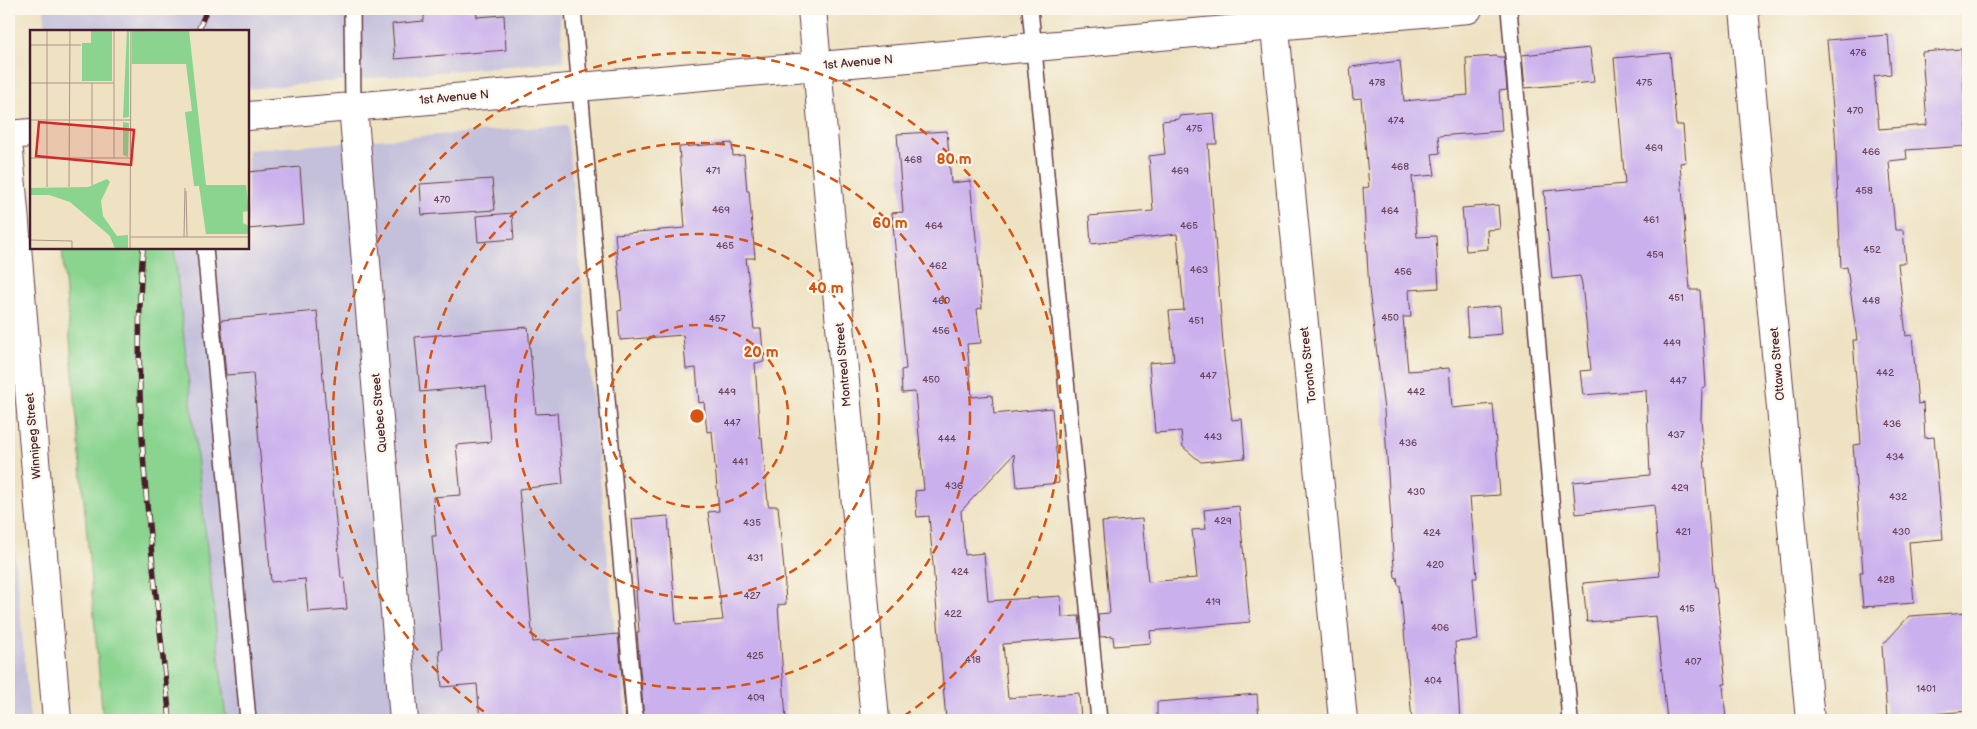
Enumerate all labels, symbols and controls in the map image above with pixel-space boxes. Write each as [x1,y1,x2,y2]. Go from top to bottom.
inset map [30,30,249,249]
house number: 476 [1849,47,1867,59]
street label: 1st Avenue N [822,52,894,73]
house number: 478 [1369,77,1386,89]
house number: 475 [1636,77,1653,89]
street label: 1st Avenue N [418,87,490,108]
house number: 470 [1847,105,1864,117]
house number: 474 [1387,115,1405,127]
house number: 475 [1186,123,1203,135]
house number: 469 [1645,142,1663,154]
house number: 466 [1862,146,1880,158]
text: 80 m [936,150,972,169]
house number: 468 [904,154,922,166]
house number: 468 [1391,161,1409,173]
house number: 471 [706,165,721,177]
house number: 469 [1171,165,1189,177]
house number: 458 [1855,185,1873,197]
house number: 470 [434,194,451,206]
house number: 469 [712,204,730,216]
house number: 464 [1381,205,1399,217]
text: 60 m [872,214,908,233]
house number: 461 [1643,214,1659,226]
house number: 464 [925,220,943,232]
house number: 465 [1180,220,1198,232]
house number: 465 [716,240,734,252]
house number: 452 [1863,244,1881,256]
house number: 459 [1646,249,1664,261]
house number: 462 [929,260,947,272]
house number: 463 [1190,264,1208,276]
house number: 456 [1394,266,1412,278]
text: 40 m [808,279,844,298]
house number: 451 [1668,292,1684,304]
house number: 460 [932,295,950,307]
house number: 448 [1862,295,1880,307]
house number: 450 [1381,312,1399,324]
house number: 457 [709,313,725,325]
house number: 451 [1188,315,1204,327]
street label: Montreal Street [832,322,855,408]
house number: 456 [932,325,950,337]
street label: Toronto Street [1297,326,1320,404]
street label: Ottawa Street [1767,326,1788,401]
house number: 449 [1663,337,1681,349]
text: 20 m [744,343,779,362]
house number: 442 [1876,367,1894,379]
house number: 447 [1199,370,1217,382]
street label: Quebec Street [369,372,390,453]
house number: 450 [922,374,940,386]
house number: 447 [1669,375,1687,387]
house number: 449 [718,386,736,398]
house number: 442 [1407,386,1425,398]
street label: Winnipeg Street [22,392,45,480]
centre of rings [688,407,706,425]
house number: 447 [723,417,741,429]
house number: 436 [1883,418,1901,430]
house number: 437 [1667,429,1685,441]
house number: 443 [1204,431,1222,443]
house number: 444 [938,433,956,445]
house number: 436 [1399,437,1417,449]
house number: 434 [1886,451,1904,463]
house number: 441 [732,456,748,468]
house number: 436 [945,480,963,492]
house number: 429 [1671,482,1689,494]
house number: 430 [1407,486,1425,498]
house number: 432 [1889,491,1907,503]
house number: 429 [1214,515,1232,527]
house number: 435 [743,517,761,529]
house number: 421 [1675,526,1691,538]
house number: 430 [1892,526,1910,538]
house number: 424 [1423,527,1441,539]
house number: 431 [747,552,763,564]
house number: 420 [1426,559,1444,571]
house number: 424 [951,566,969,578]
house number: 428 [1877,574,1895,586]
house number: 427 [744,590,761,602]
house number: 419 [1205,596,1221,608]
house number: 415 [1679,603,1695,615]
house number: 422 [944,608,962,620]
house number: 406 [1431,622,1449,634]
house number: 425 [746,650,764,662]
house number: 418 [965,654,981,666]
house number: 407 [1685,656,1702,668]
house number: 404 [1424,675,1442,687]
house number: 1401 [1916,683,1936,695]
house number: 409 [747,692,765,704]

